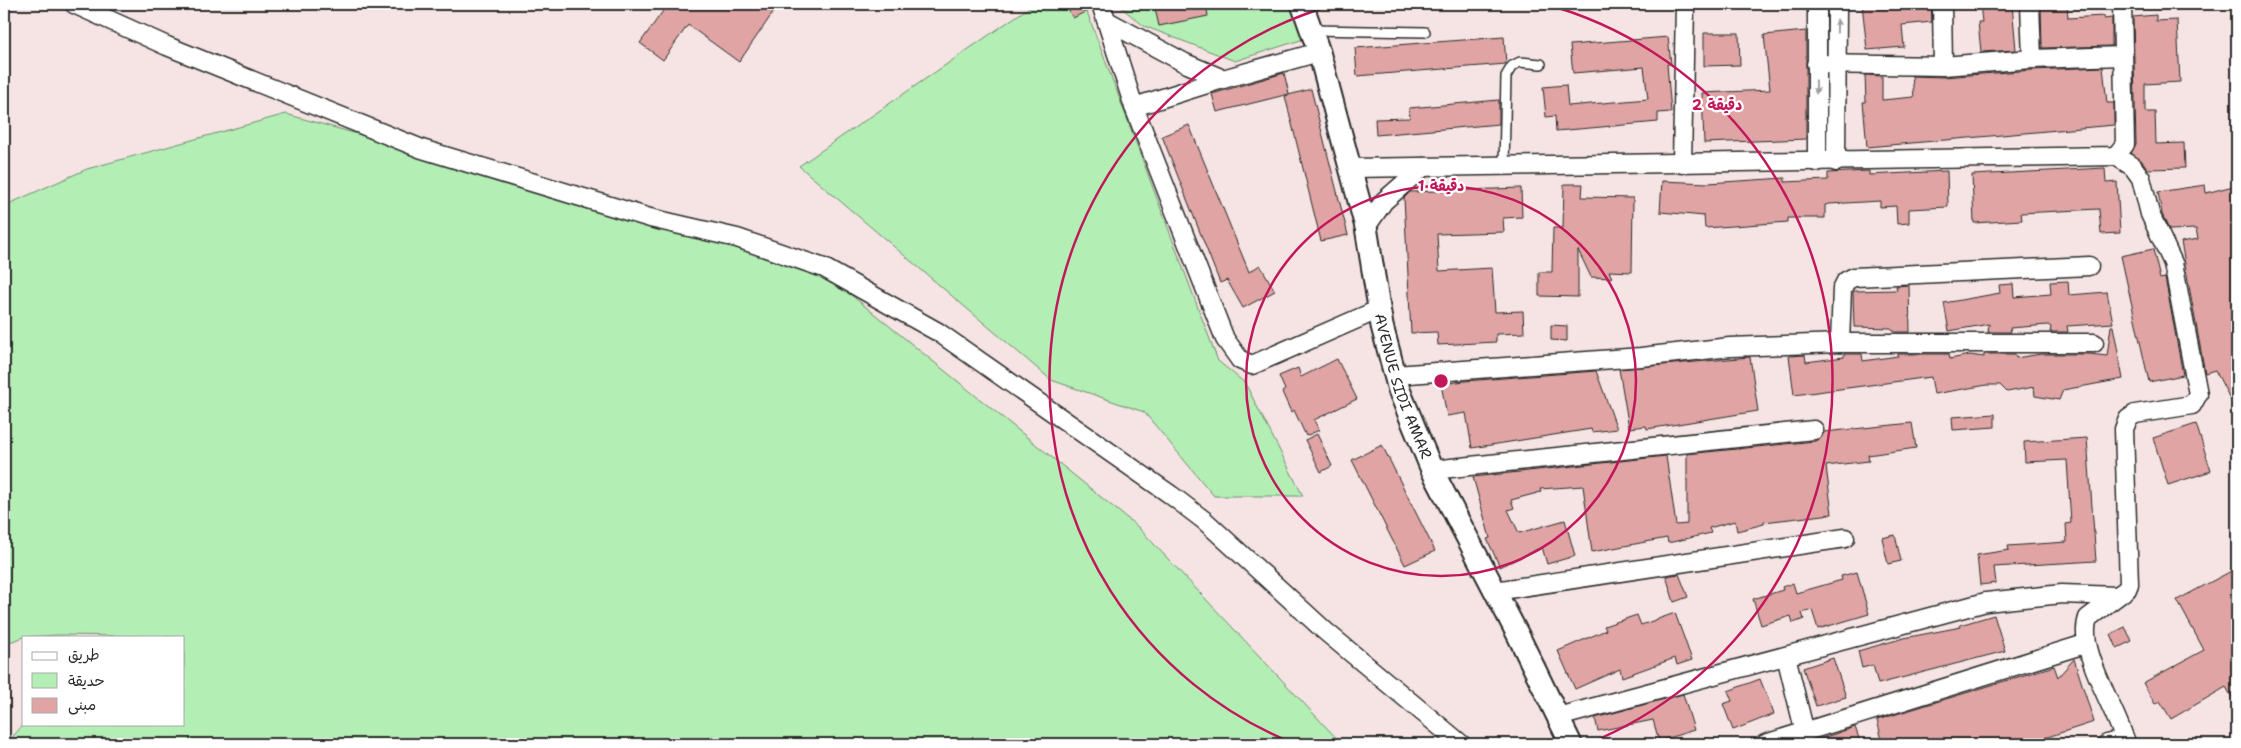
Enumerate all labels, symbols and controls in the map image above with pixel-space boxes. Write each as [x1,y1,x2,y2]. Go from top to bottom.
one-way arrow [1833,17,1841,33]
one-way arrow [1812,80,1820,96]
text: 2 دقيقة [1692,95,1742,115]
text: 1 دقيقة [1418,176,1464,196]
street label: AVENUE SIDI AMAR [1370,312,1436,462]
centre of rings [1432,372,1450,390]
legend [22,636,185,726]
text: طريق [68,645,100,665]
text: حديقة [68,671,105,691]
text: مبنى [68,695,96,715]

